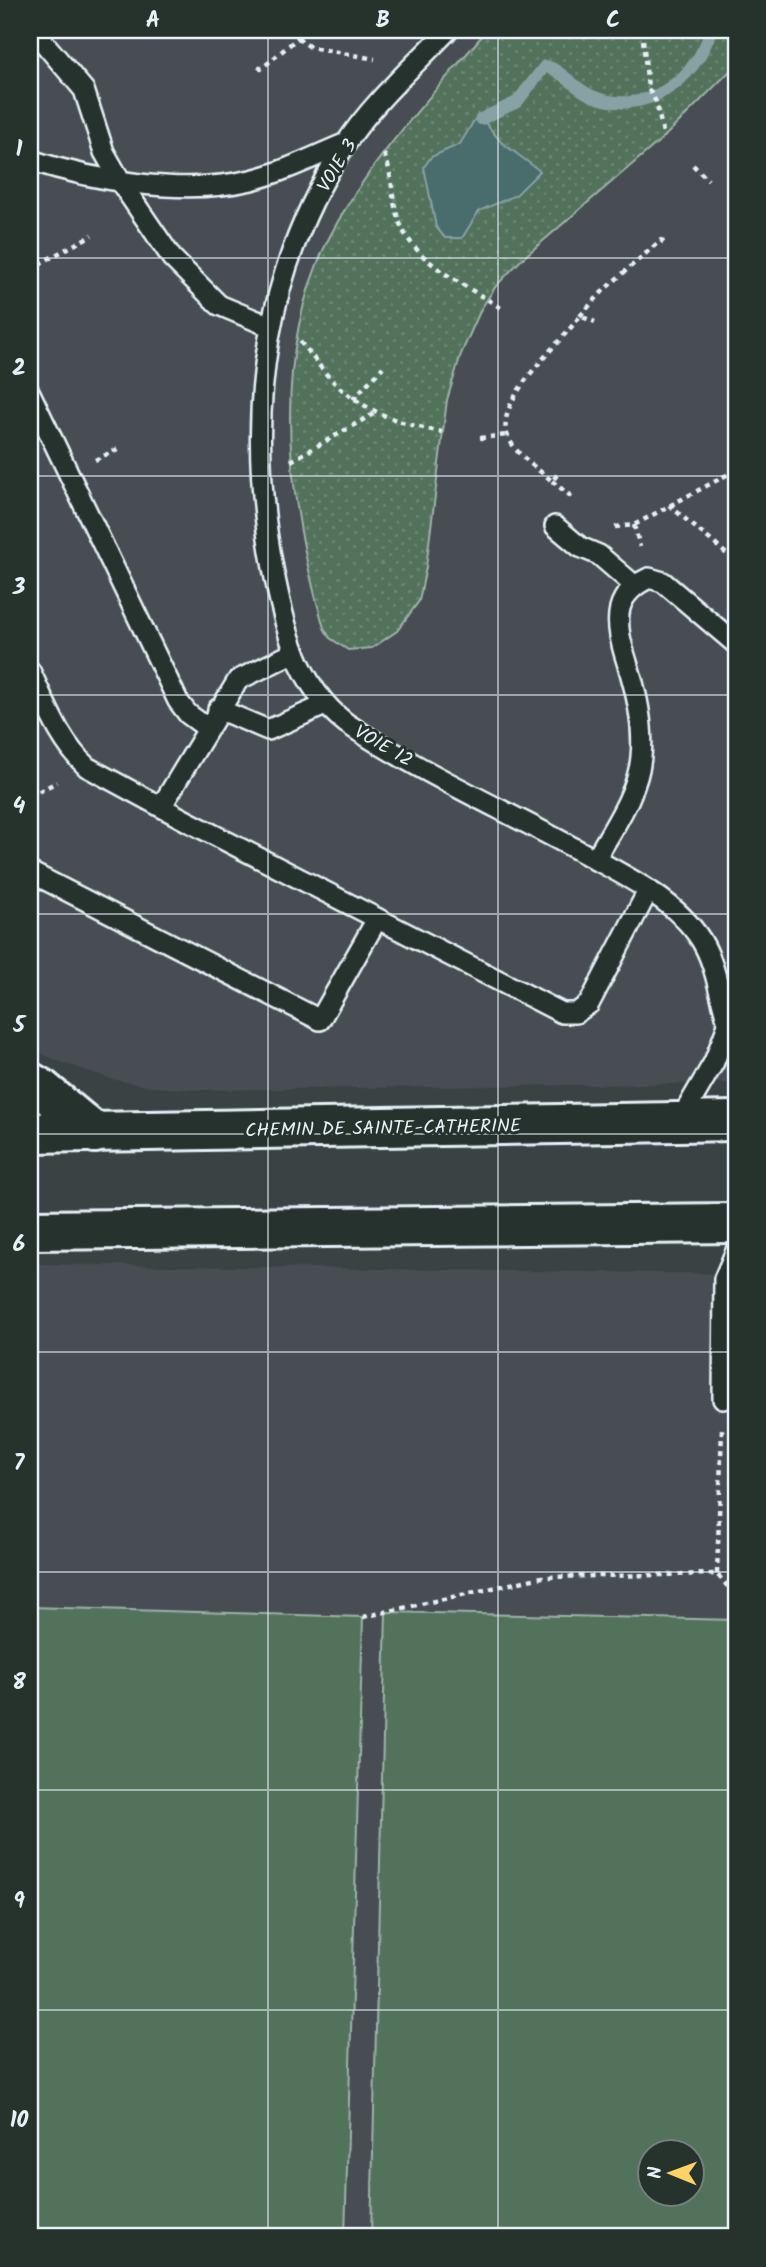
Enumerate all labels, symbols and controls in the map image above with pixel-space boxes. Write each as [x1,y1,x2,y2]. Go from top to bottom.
text: A [146,3,160,39]
text: B [376,3,390,39]
text: C [606,3,620,39]
text: 1 [16,132,23,168]
street label: VOIE 3 [310,134,365,198]
text: 2 [12,351,26,387]
text: 3 [12,570,26,606]
street label: VOIE 12 [348,718,418,776]
text: 4 [13,789,26,825]
text: 5 [12,1008,27,1044]
street label: CHEMIN DE SAINTE-CATHERINE [245,1112,522,1146]
text: 6 [13,1227,25,1263]
text: 7 [14,1446,26,1482]
text: 8 [12,1665,26,1701]
text: 9 [13,1884,25,1920]
text: 10 [10,2103,29,2139]
north arrow [636,2138,706,2208]
text: N [641,2166,671,2179]

